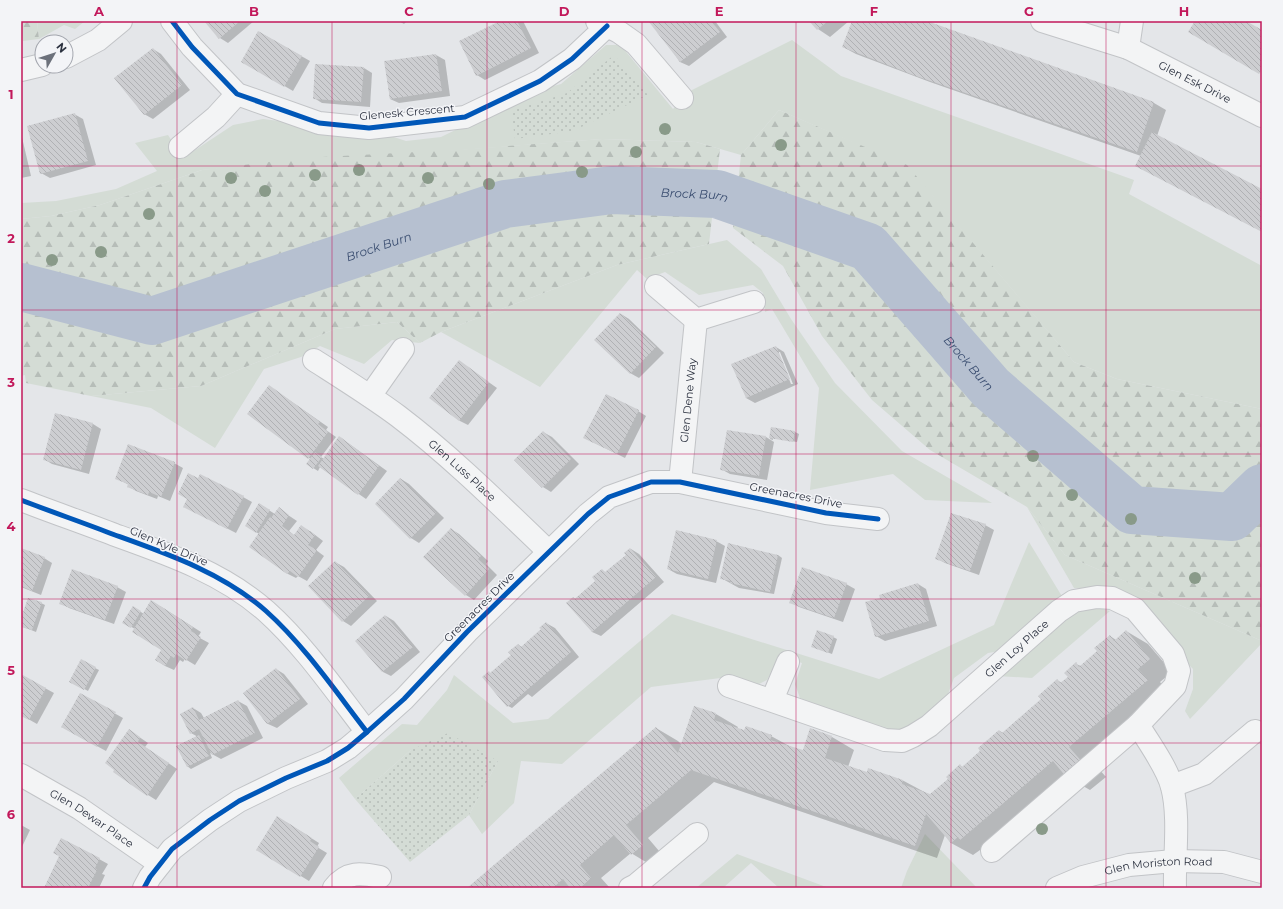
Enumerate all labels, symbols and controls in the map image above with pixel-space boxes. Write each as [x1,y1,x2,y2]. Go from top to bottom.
text: A [93,3,105,19]
text: B [249,3,259,19]
text: C [404,3,414,19]
text: D [559,3,570,19]
text: E [715,3,724,19]
text: F [870,3,878,19]
text: G [1024,3,1034,19]
text: H [1179,3,1189,19]
north arrow [34,34,74,74]
text: N [54,40,70,56]
street label: Glen Esk Drive [1156,58,1234,106]
text: 1 [8,86,14,102]
street label: Glenesk Crescent [359,101,456,123]
water label: Brock Burn [660,184,731,205]
water label: Brock Burn [344,228,413,264]
text: 2 [7,230,15,246]
water label: Brock Burn [941,332,997,394]
street label: Glen Dene Way [677,357,699,443]
text: 3 [6,374,15,390]
street label: Glen Luss Place [426,436,499,504]
street label: Greenacres Drive [748,479,844,511]
text: 4 [7,518,16,534]
street label: Glen Kyle Drive [128,523,210,569]
street label: Greenacres Drive [441,569,517,645]
street label: Glen Loy Place [982,616,1052,680]
text: 5 [7,662,15,678]
street label: Glen Dewar Place [47,786,137,851]
text: 6 [7,806,16,822]
street label: Glen Moriston Road [1103,854,1213,878]

